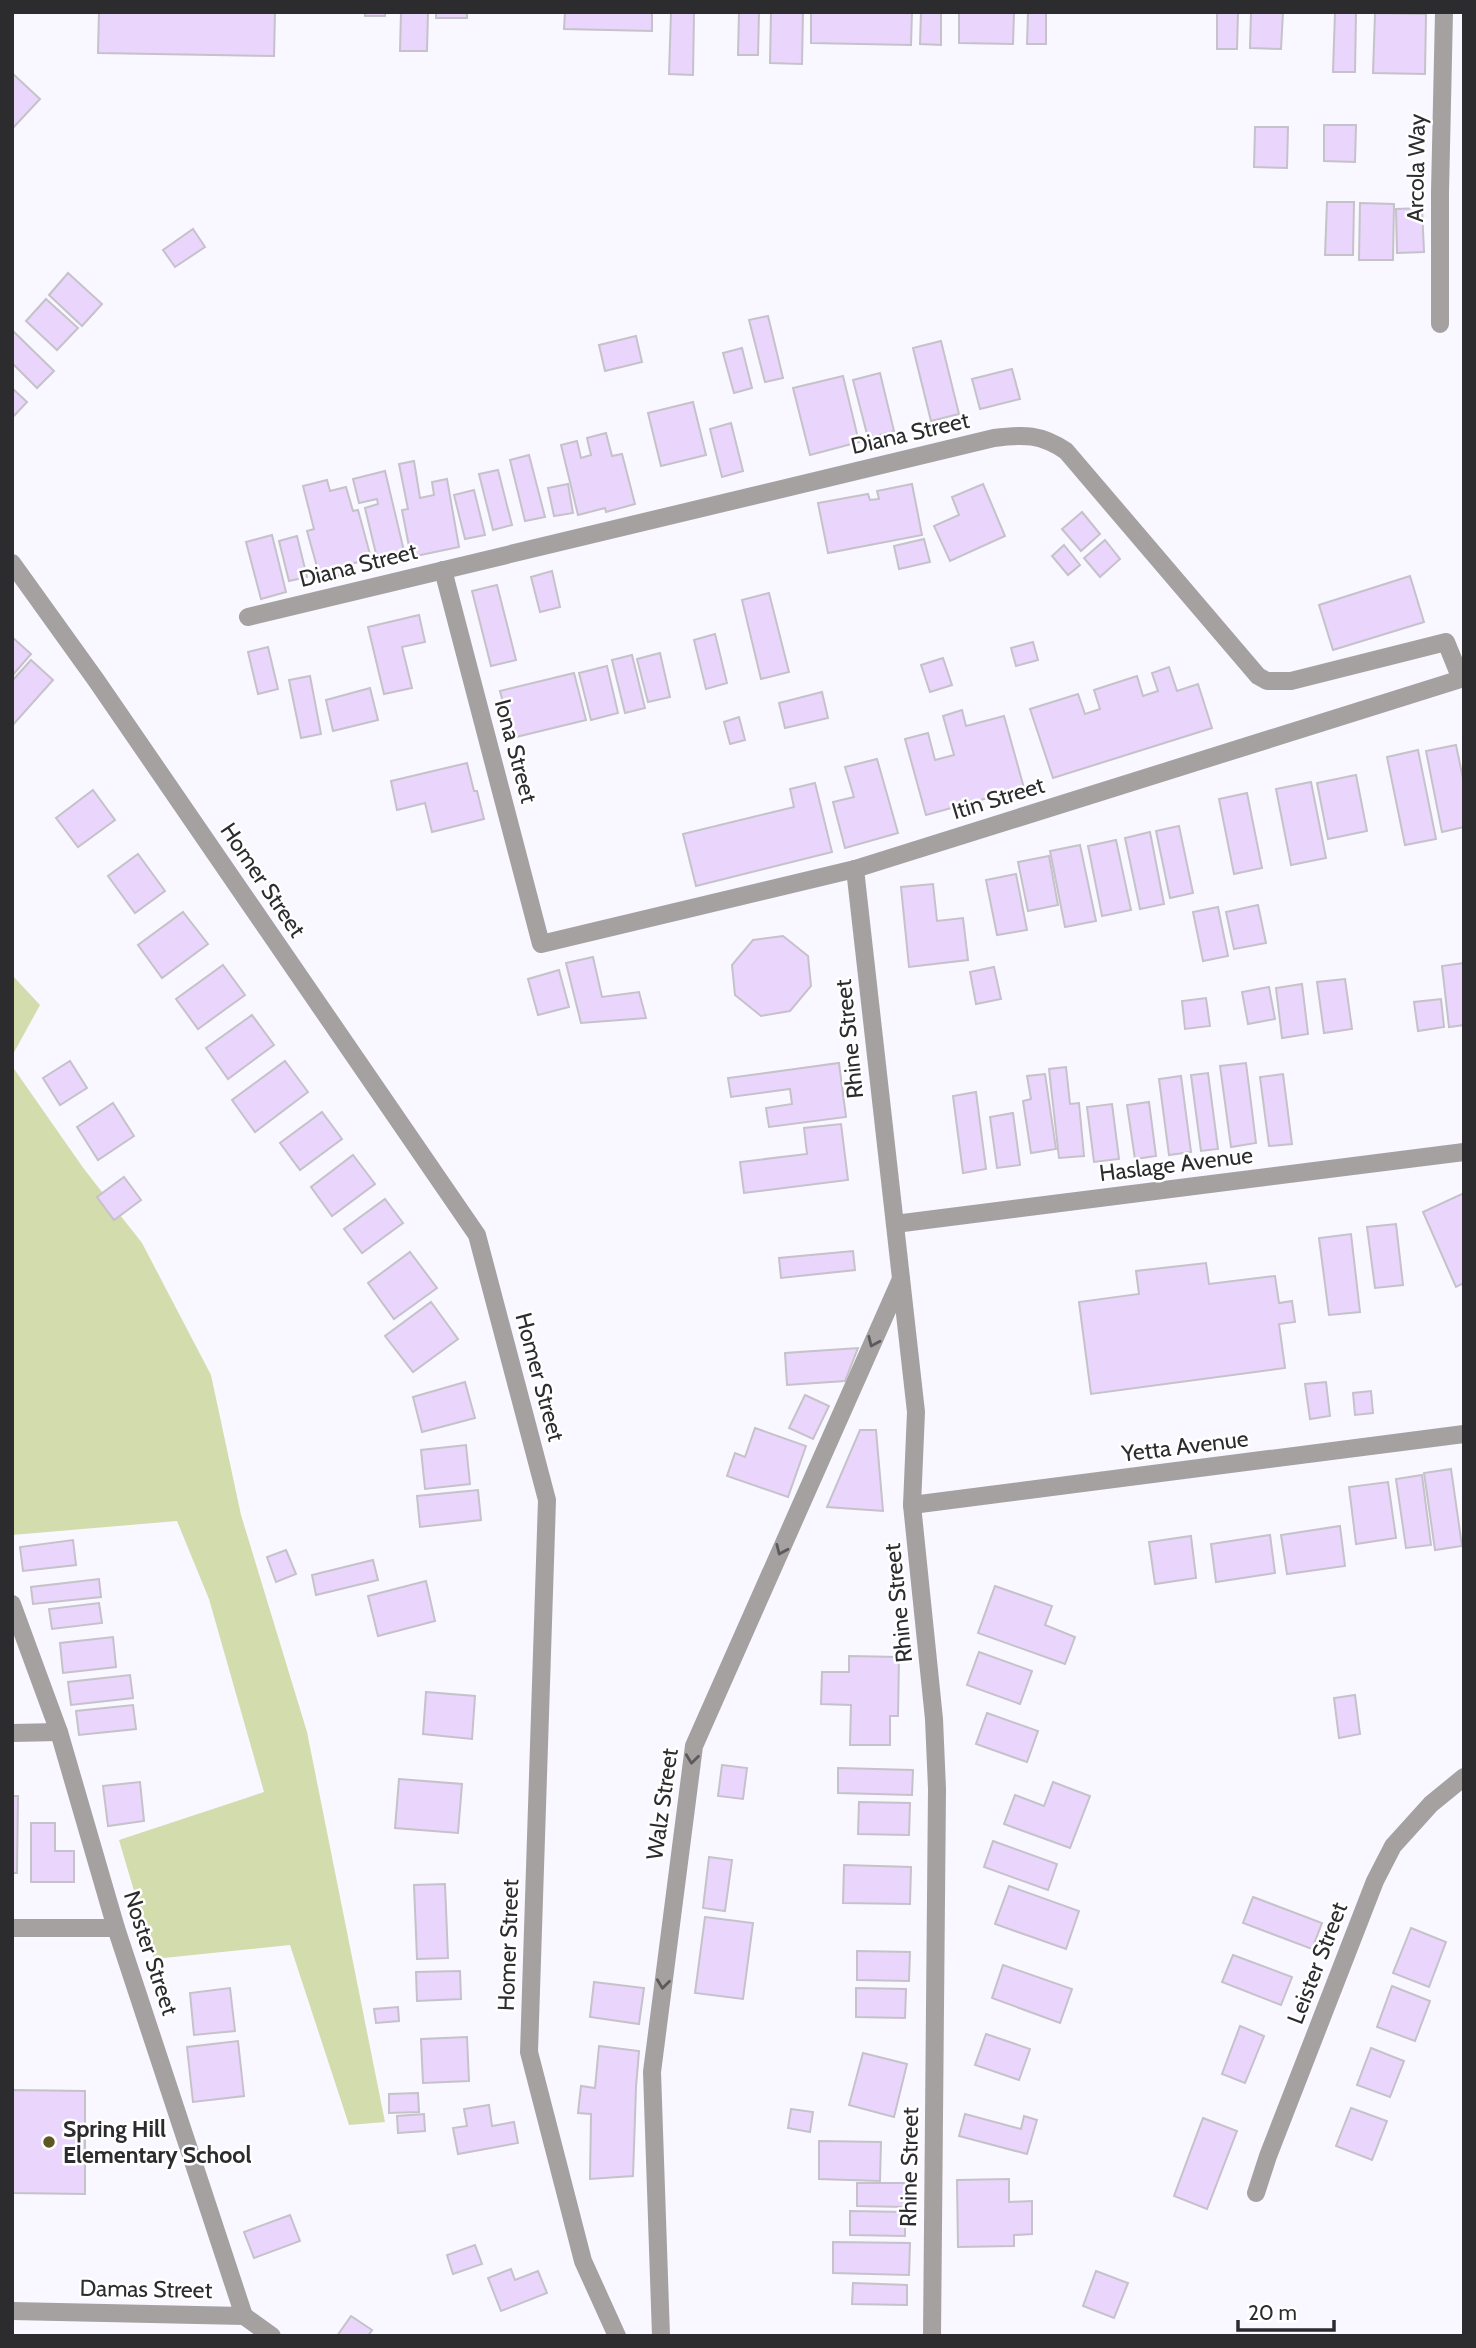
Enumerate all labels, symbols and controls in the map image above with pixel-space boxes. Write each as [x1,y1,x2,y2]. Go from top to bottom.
street label: Arcola Way [1401,113,1431,223]
street label: Diana Street [848,406,972,460]
street label: Diana Street [296,537,420,593]
street label: Iona Street [489,696,543,806]
street label: Itin Street [948,771,1048,825]
street label: Homer Street [214,817,312,943]
street label: Rhine Street [829,978,869,1100]
street label: Haslage Avenue [1098,1141,1255,1187]
street label: Homer Street [509,1310,571,1445]
one-way arrow [867,1335,881,1347]
street label: Yetta Avenue [1119,1424,1250,1468]
one-way arrow [775,1542,789,1555]
street label: Rhine Street [878,1542,918,1664]
street label: Walz Street [640,1746,684,1862]
one-way arrow [685,1753,700,1764]
street label: Homer Street [492,1878,524,2011]
street label: Noster Street [118,1887,184,2019]
street label: Leister Street [1281,1898,1353,2028]
one-way arrow [656,1978,671,1990]
street label: Rhine Street [894,2107,924,2227]
place label: Spring Hill Elementary School [63,2115,251,2169]
marker: Spring Hill Elementary School [41,2134,57,2150]
street label: Damas Street [79,2274,213,2304]
scale bar [1238,2288,1334,2332]
text: 20 m [1248,2300,1297,2325]

